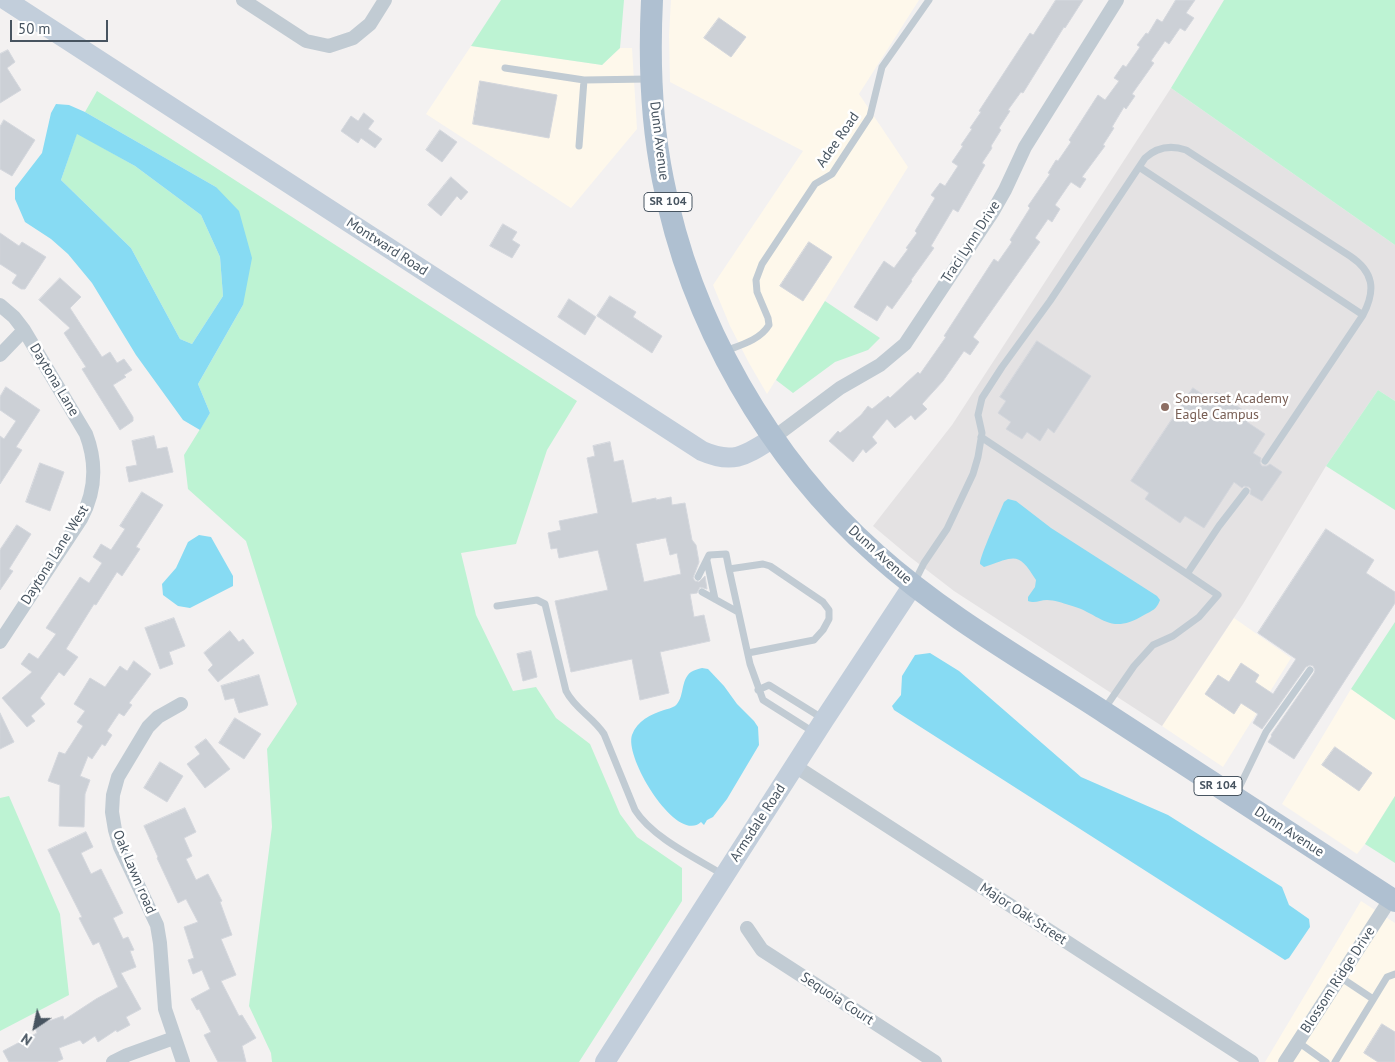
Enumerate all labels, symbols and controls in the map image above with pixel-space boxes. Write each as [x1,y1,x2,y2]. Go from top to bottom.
scale bar [12,10,110,42]
text: 50 m [18,19,51,38]
street label: Dunn Avenue [646,101,672,181]
street label: Adee Road [813,109,863,171]
road number: SR 104 [644,192,692,212]
street label: Traci Lynn Drive [938,198,1004,286]
street label: Montward Road [343,214,431,280]
street label: Daytona Lane [26,341,82,419]
place label: Somerset Academy Eagle Campus [1175,391,1288,424]
marker: Somerset Academy Eagle Campus [1159,401,1171,413]
street label: Daytona Lane West [18,502,92,608]
street label: Dunn Avenue [845,522,915,588]
road number: SR 104 [1194,776,1242,796]
street label: Armsdale Road [727,781,789,865]
street label: Dunn Avenue [1251,803,1327,861]
street label: Oak Lawn road [109,828,159,916]
street label: Major Oak Street [976,880,1070,948]
street label: Blossom Ridge Drive [1297,924,1379,1036]
street label: Sequoia Court [797,969,877,1029]
north arrow [10,1002,60,1052]
text: N [18,1029,35,1049]

